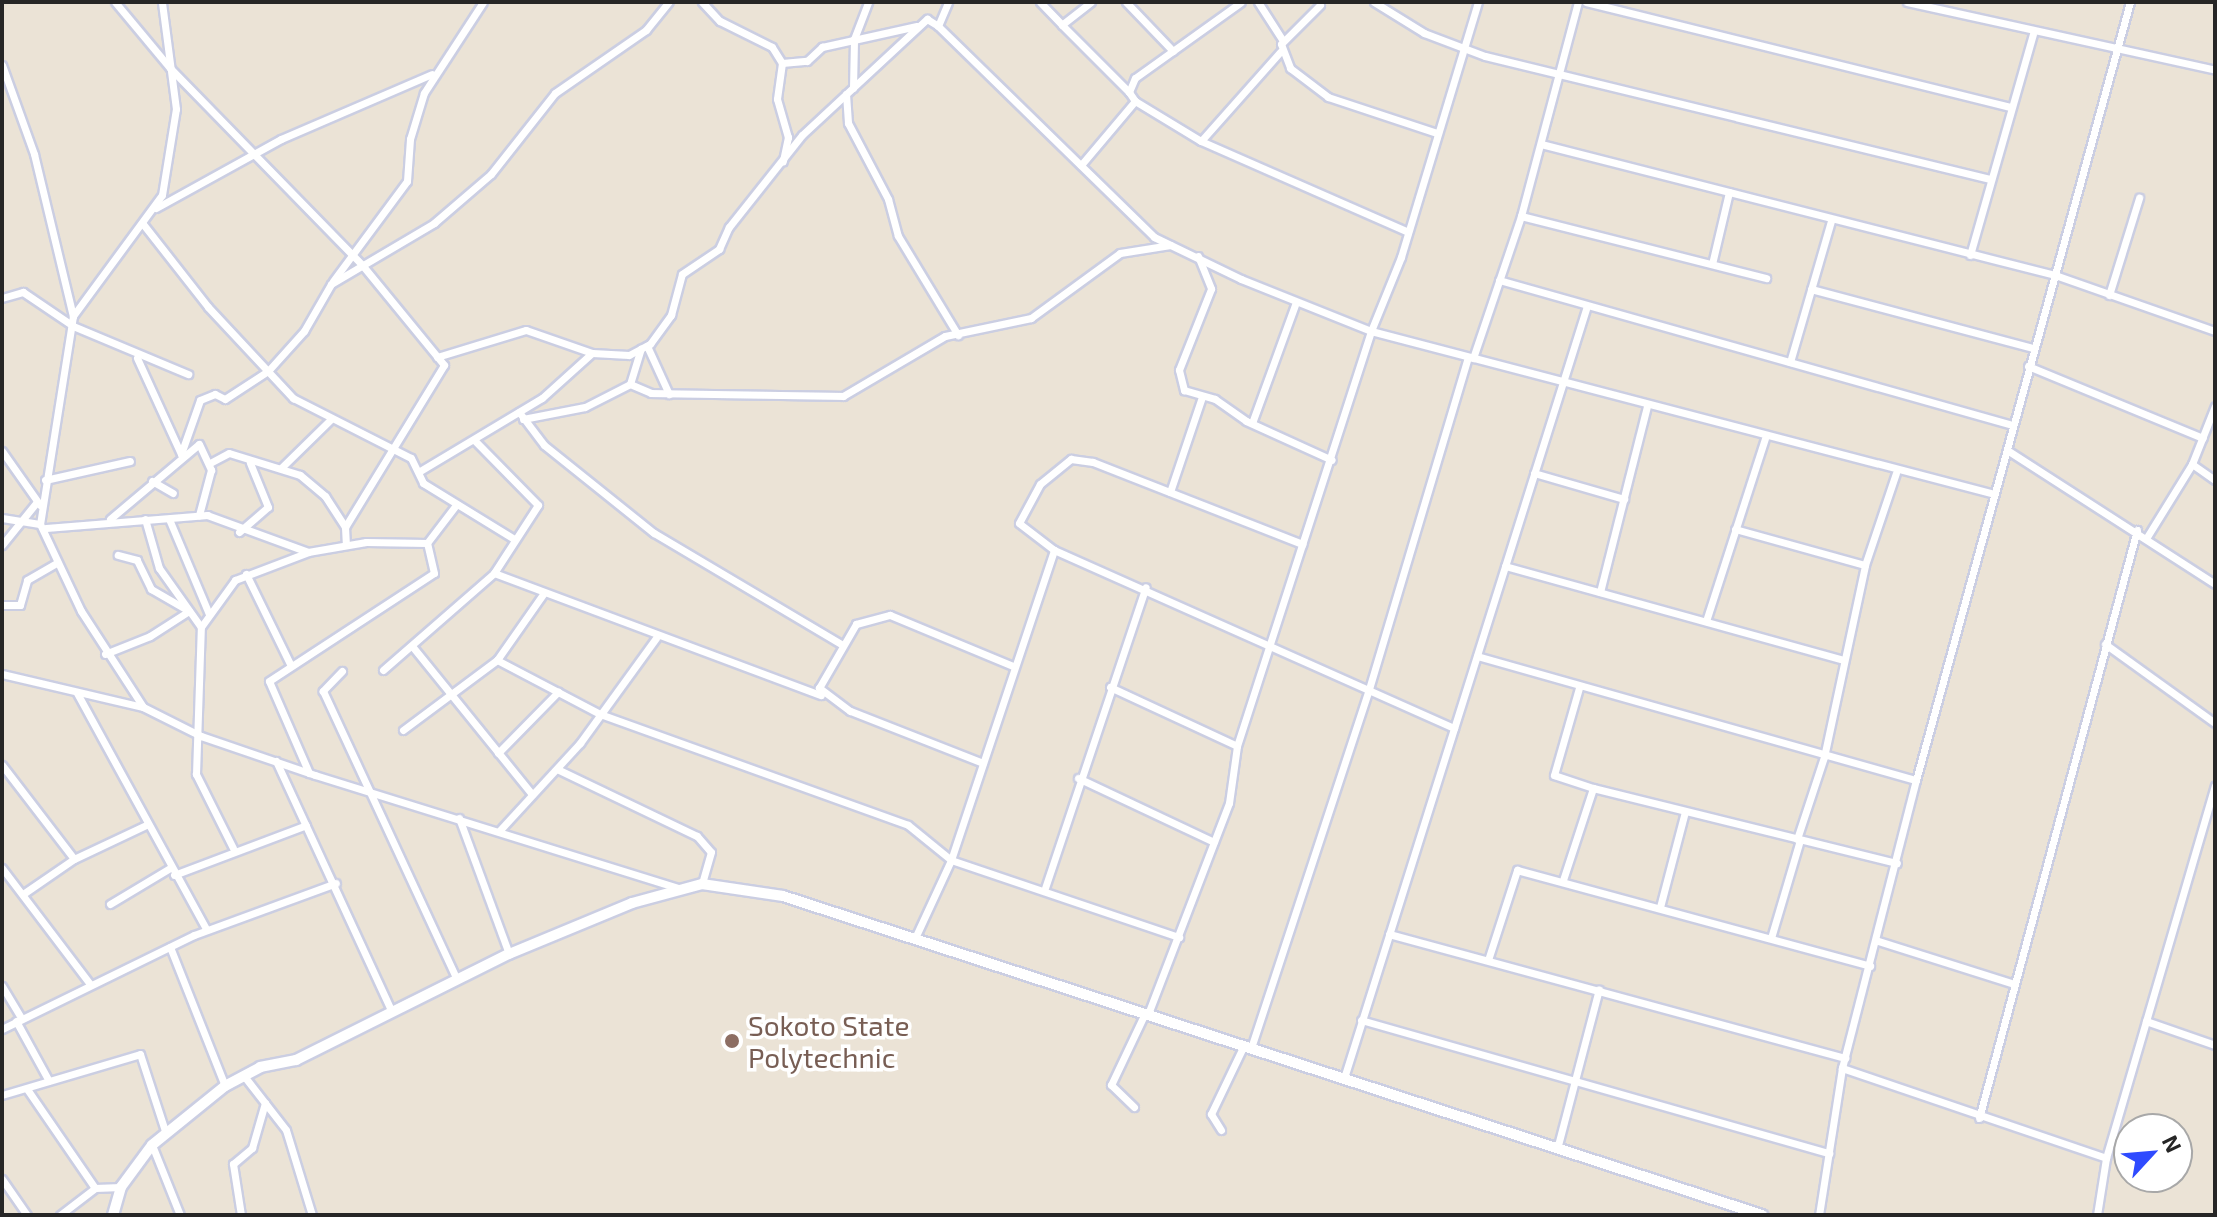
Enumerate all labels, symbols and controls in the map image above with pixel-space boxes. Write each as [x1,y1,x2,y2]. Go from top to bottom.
place label: Sokoto State Polytechnic [748,1008,909,1074]
marker: Sokoto State Polytechnic [723,1032,741,1050]
north arrow [2113,1113,2193,1193]
text: N [2158,1131,2188,1156]

